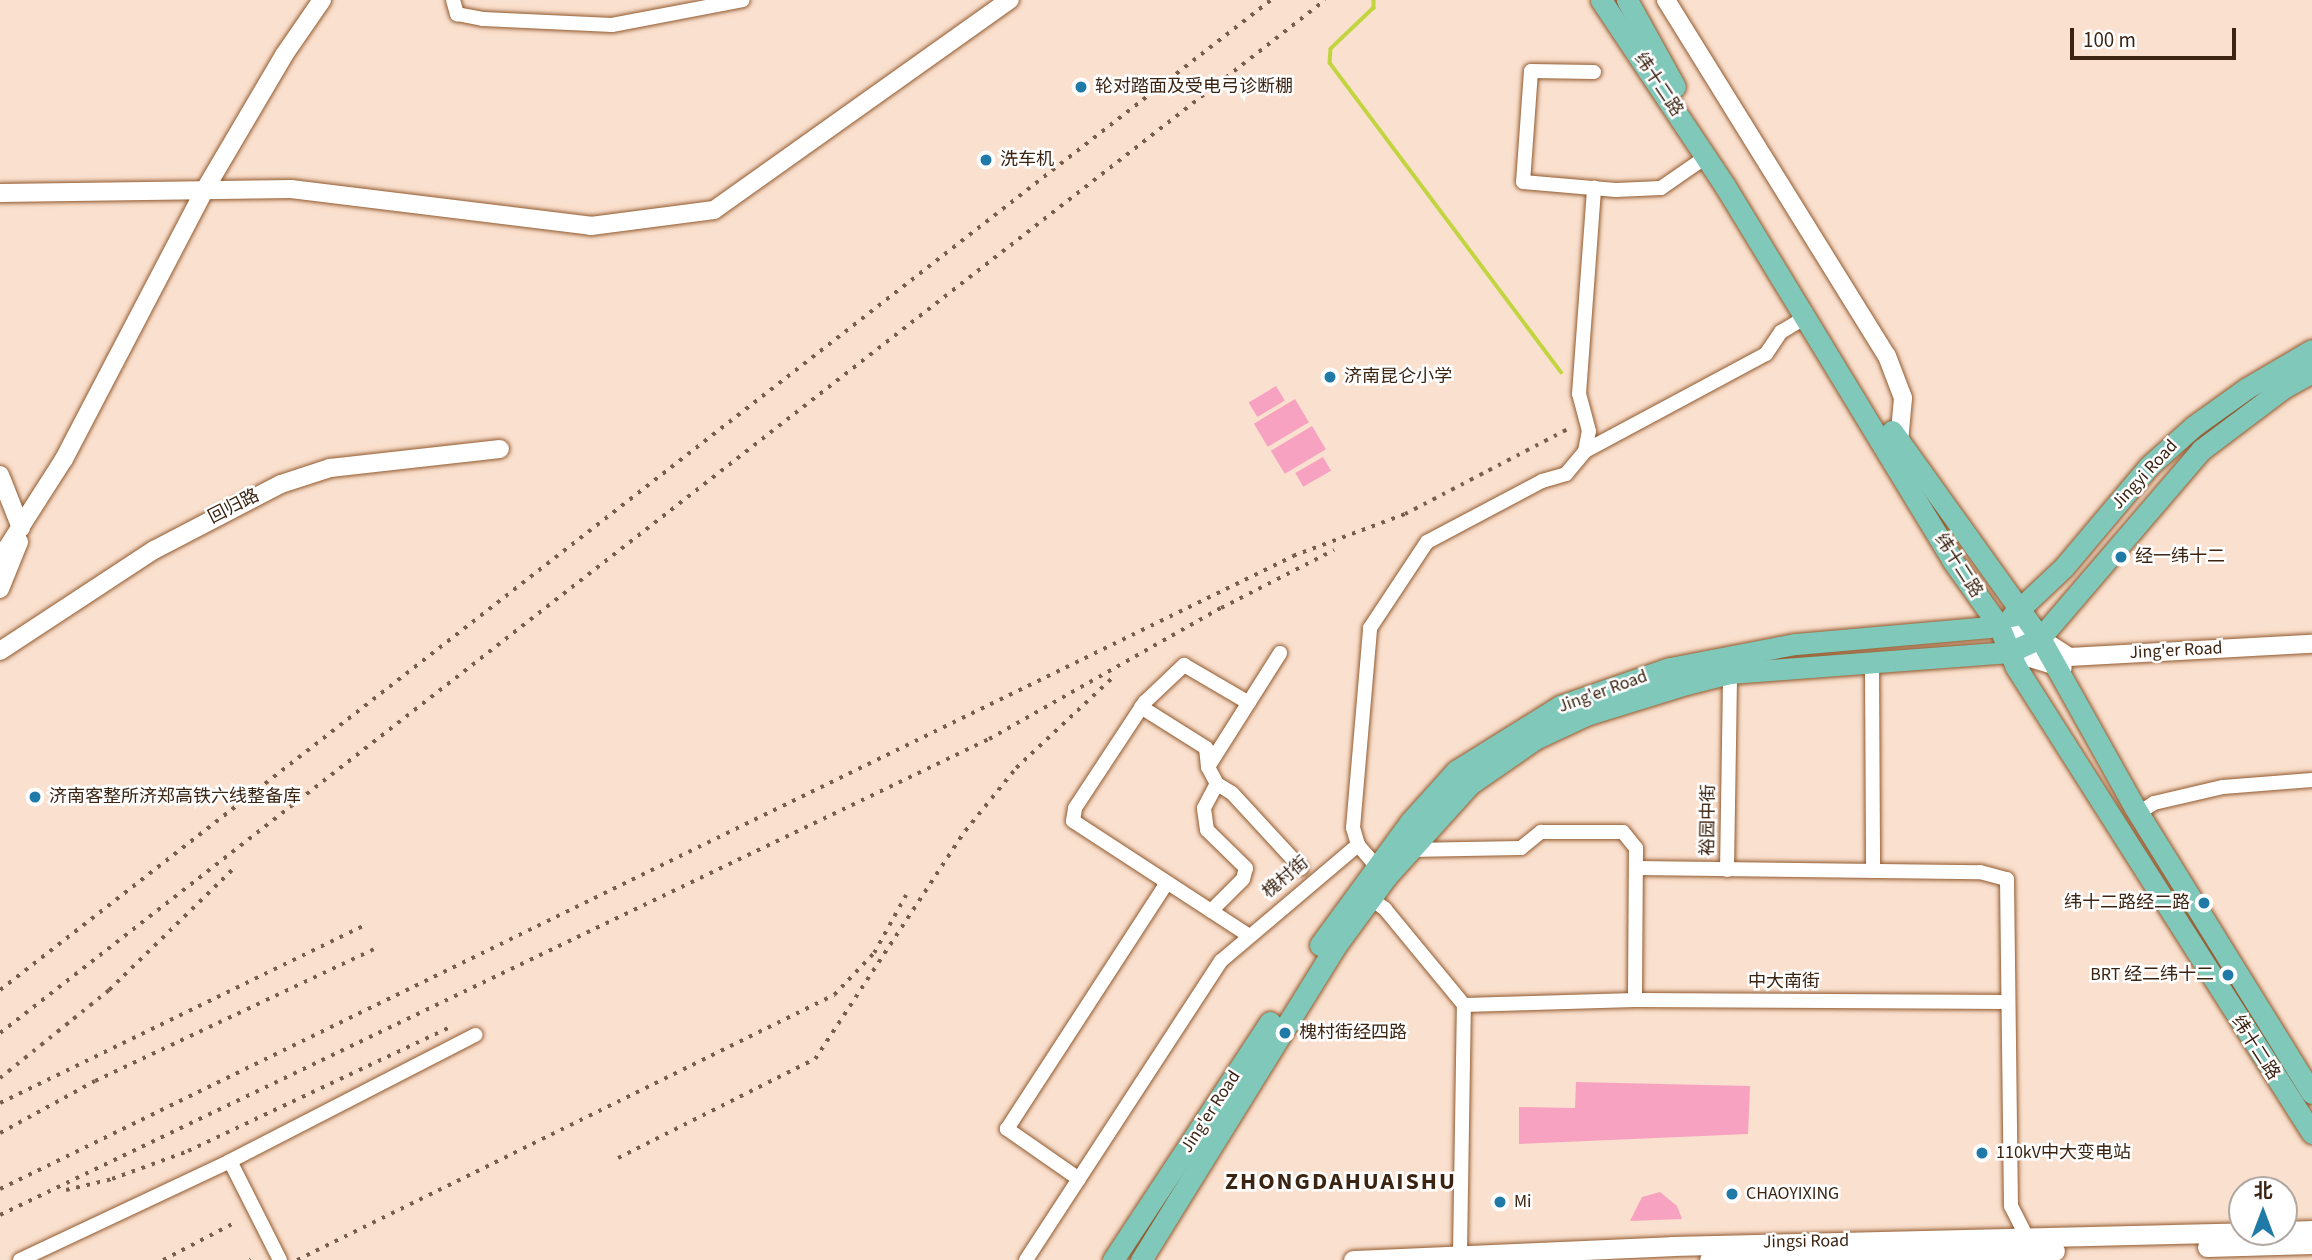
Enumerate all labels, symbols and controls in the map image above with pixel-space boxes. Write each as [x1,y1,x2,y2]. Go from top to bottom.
scale bar [2074,14,2240,58]
text: 100 m [2083,25,2136,55]
street label: 纬十二路 [1629,49,1687,121]
place label: 轮对踏面及受电弓诊断棚 [1095,76,1293,98]
marker: 轮对踏面及受电弓诊断棚 [1073,79,1089,95]
place label: 洗车机 [1000,149,1054,171]
marker: 洗车机 [978,152,994,168]
place label: 济南昆仑小学 [1344,366,1452,388]
marker: 济南昆仑小学 [1322,369,1338,385]
street label: Jingyi Road [2107,436,2183,514]
street label: 回归路 [205,485,263,529]
street label: 纬十二路 [1929,530,1987,602]
place label: 经一纬十二 [2135,546,2225,568]
marker: 经一纬十二 [2113,549,2129,565]
street label: Jing'er Road [2129,638,2223,664]
street label: Jing'er Road [1555,666,1651,718]
street label: 裕园中街 [1698,784,1720,856]
place label: 济南客整所济郑高铁六线整备库 [49,786,301,808]
marker: 济南客整所济郑高铁六线整备库 [27,789,43,805]
street label: 槐村街 [1258,852,1314,904]
place label: 纬十二路经二路 [2064,892,2190,914]
marker: 纬十二路经二路 [2196,895,2212,911]
place label: BRT 经二纬十二 [2090,964,2214,986]
marker: BRT 经二纬十二 [2220,967,2236,983]
street label: 中大南街 [1748,971,1820,993]
street label: 纬十二路 [2226,1012,2284,1084]
place label: 槐村街经四路 [1299,1022,1407,1044]
marker: 槐村街经四路 [1277,1025,1293,1041]
street label: Jing'er Road [1177,1067,1245,1157]
place label: 110kV中大变电站 [1996,1142,2131,1164]
marker: 110kV中大变电站 [1974,1145,1990,1161]
district label: ZHONGDAHUAISHU [1227,1168,1455,1196]
north arrow [2228,1176,2298,1246]
text: 北 [2253,1178,2273,1205]
place label: CHAOYIXING [1746,1183,1839,1205]
marker: CHAOYIXING [1724,1186,1740,1202]
place label: Mi [1514,1191,1532,1213]
marker: Mi [1492,1194,1508,1210]
street label: Jingsi Road [1763,1230,1849,1254]

